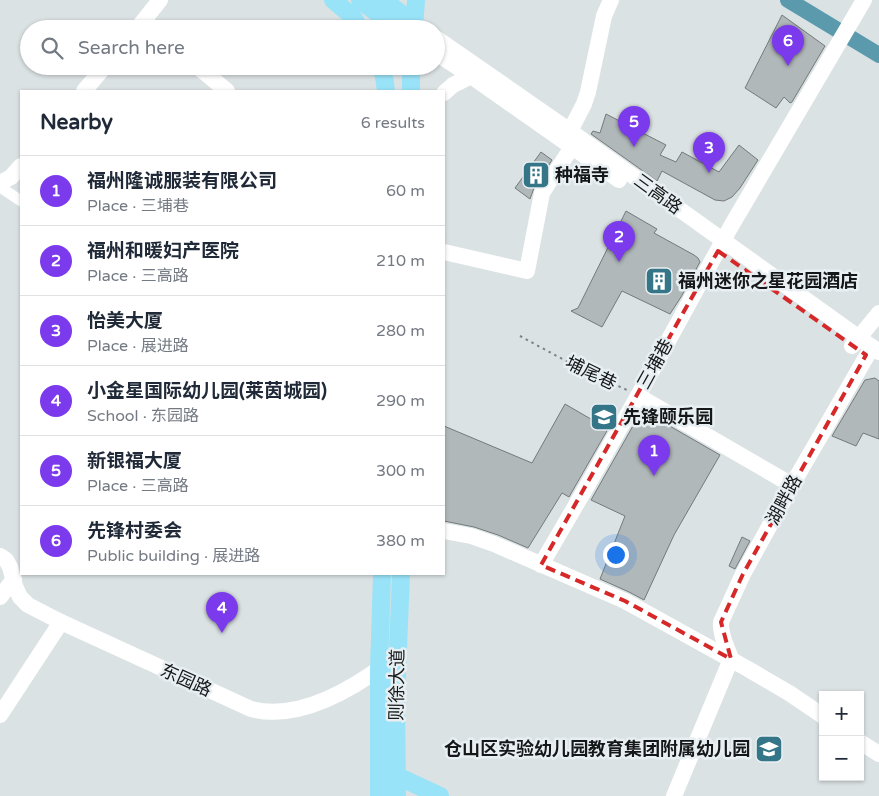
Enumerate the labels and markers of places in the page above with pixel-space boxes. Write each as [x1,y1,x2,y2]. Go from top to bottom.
pin: 6 [772,25,804,66]
pin: 5 [618,106,650,147]
pin: 3 [693,132,725,173]
building icon: 种福寺 [521,160,551,190]
place label: 种福寺 [555,164,609,186]
pin: 2 [603,221,635,262]
building icon: 福州迷你之星花园酒店 [644,266,674,296]
place label: 福州迷你之星花园酒店 [678,270,858,292]
school or university icon: 先锋颐乐园 [589,402,619,432]
place label: 先锋颐乐园 [623,406,713,428]
pin: 1 [638,435,670,476]
pin: 4 [206,592,238,633]
school or university icon: 仓山区实验幼儿园教育集团附属幼儿园 [754,734,784,764]
place label: 仓山区实验幼儿园教育集团附属幼儿园 [444,738,750,760]

